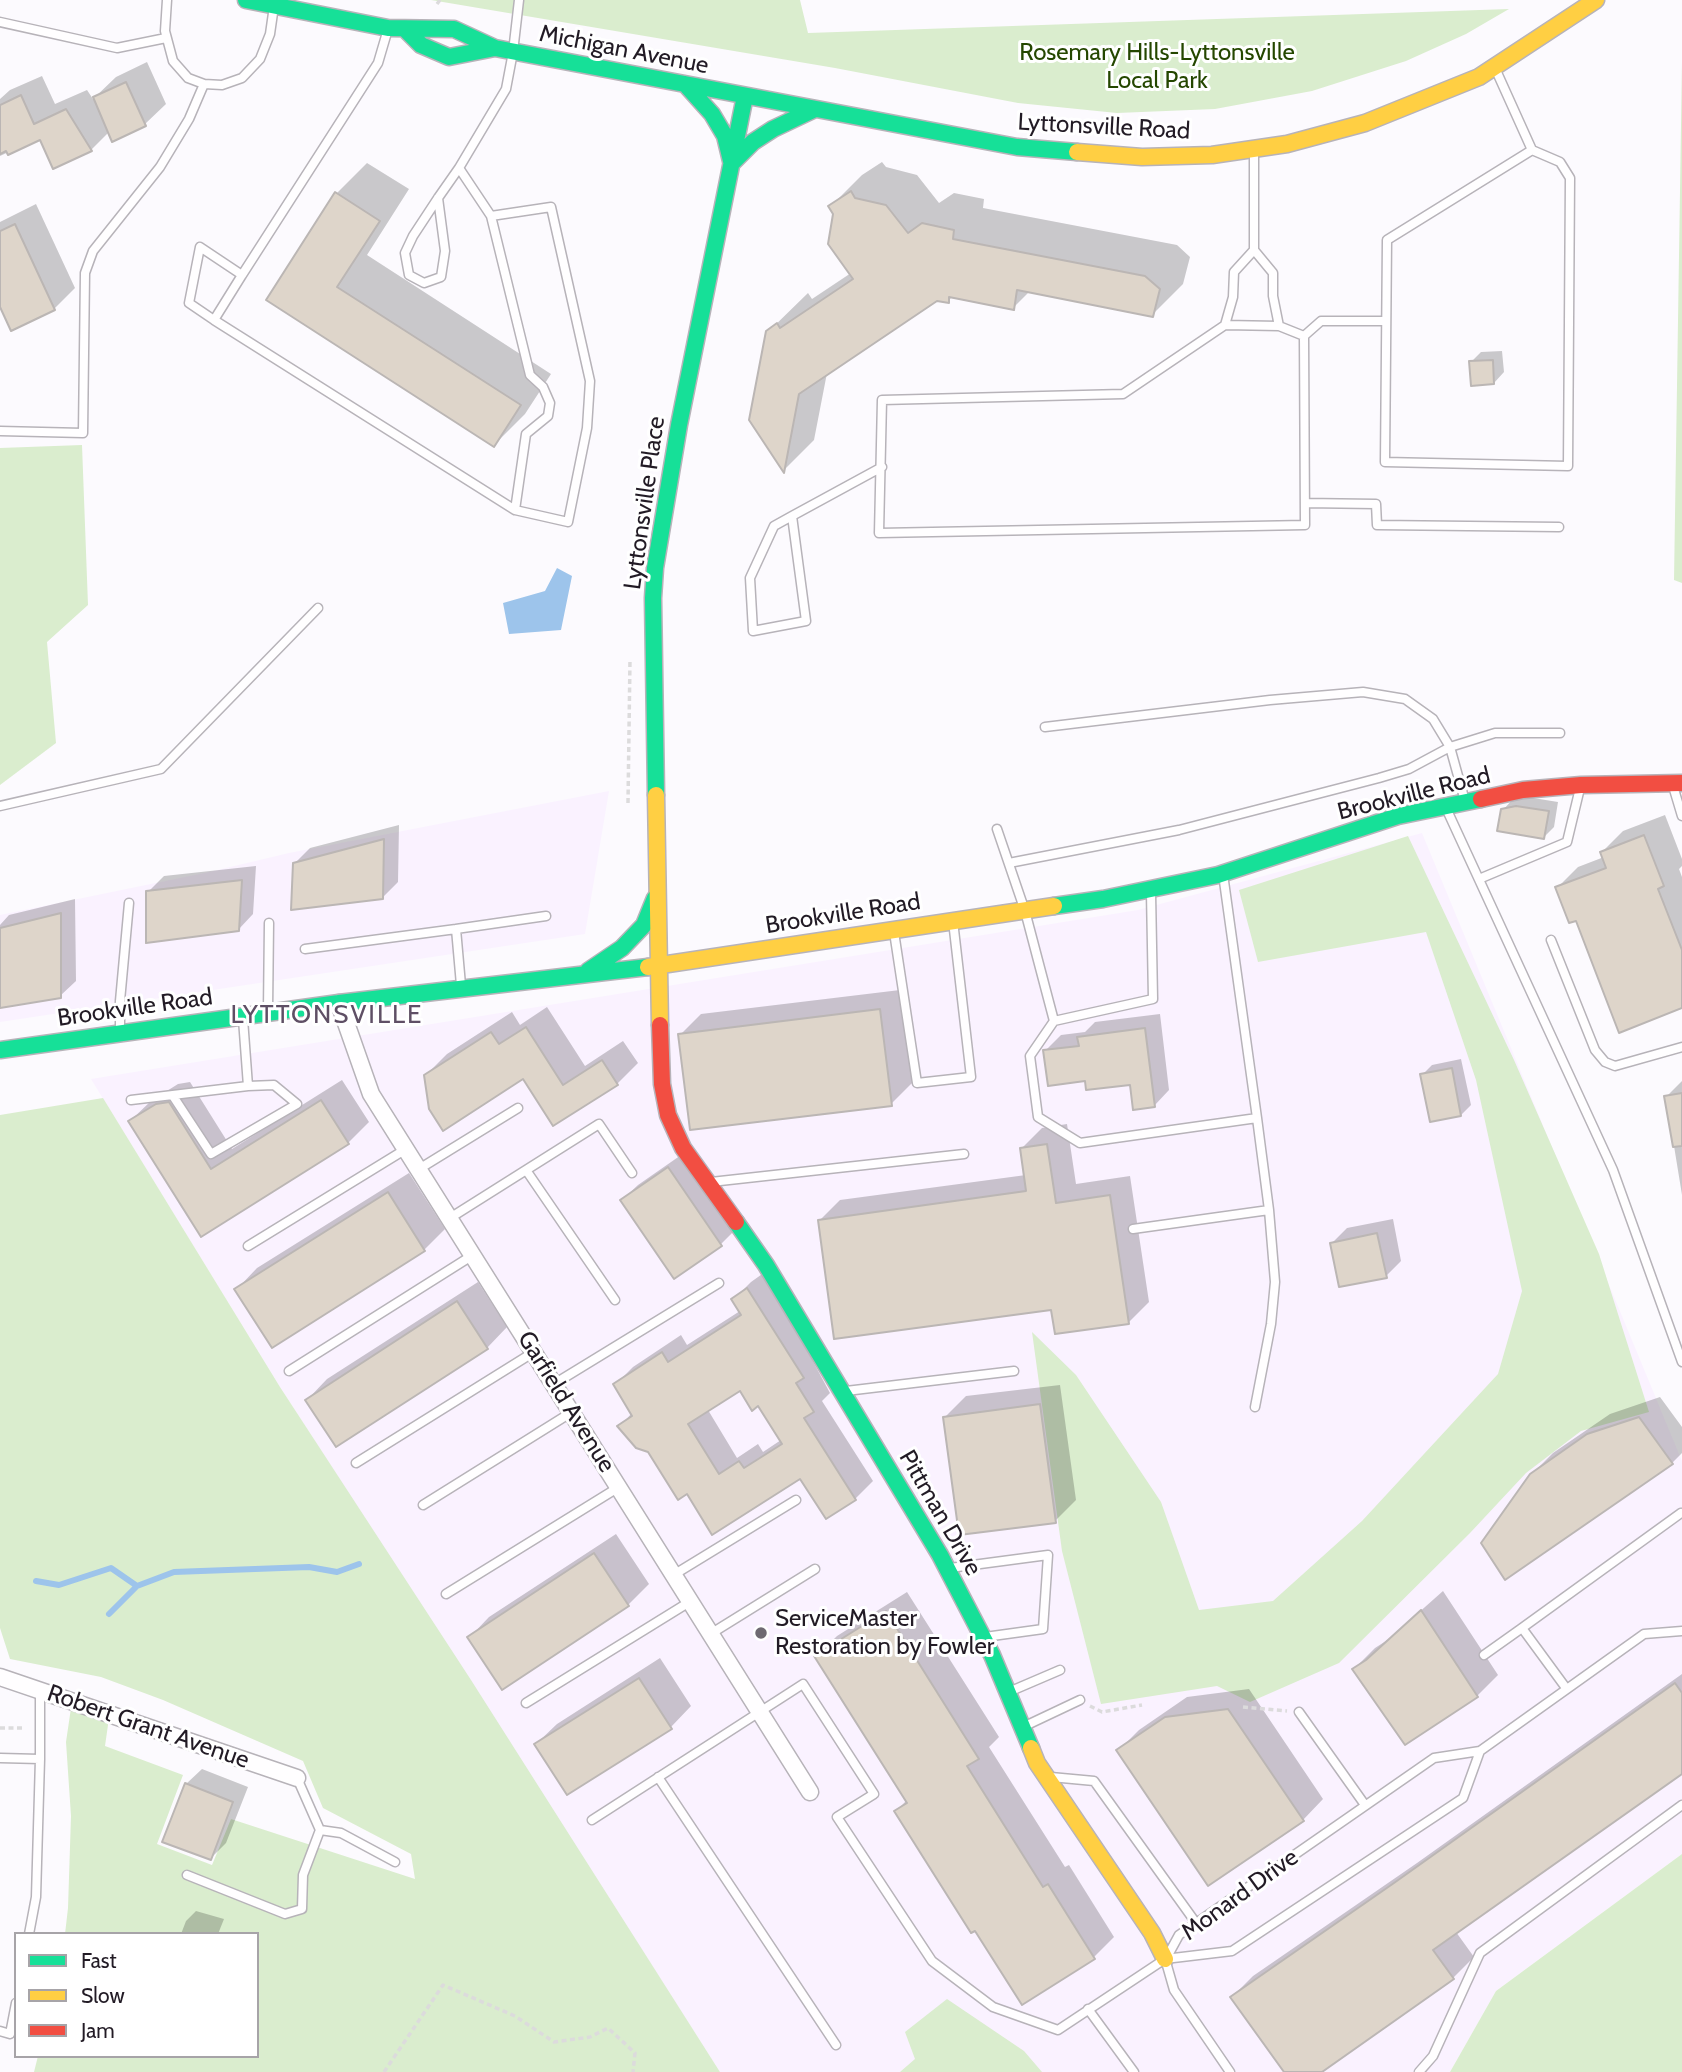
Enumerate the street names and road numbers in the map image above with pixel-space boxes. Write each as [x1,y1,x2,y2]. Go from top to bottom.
street label: Michigan Avenue [537,19,711,81]
street label: Lyttonsville Road [1017,108,1191,146]
street label: Lyttonsville Place [619,415,671,591]
street label: Brookville Road [1335,761,1493,827]
street label: Brookville Road [763,888,923,940]
street label: Brookville Road [56,983,214,1033]
street label: Garfield Avenue [511,1326,621,1478]
street label: Pittman Drive [893,1445,987,1581]
street label: Robert Grant Avenue [43,1679,253,1775]
street label: Monard Drive [1176,1843,1304,1947]

